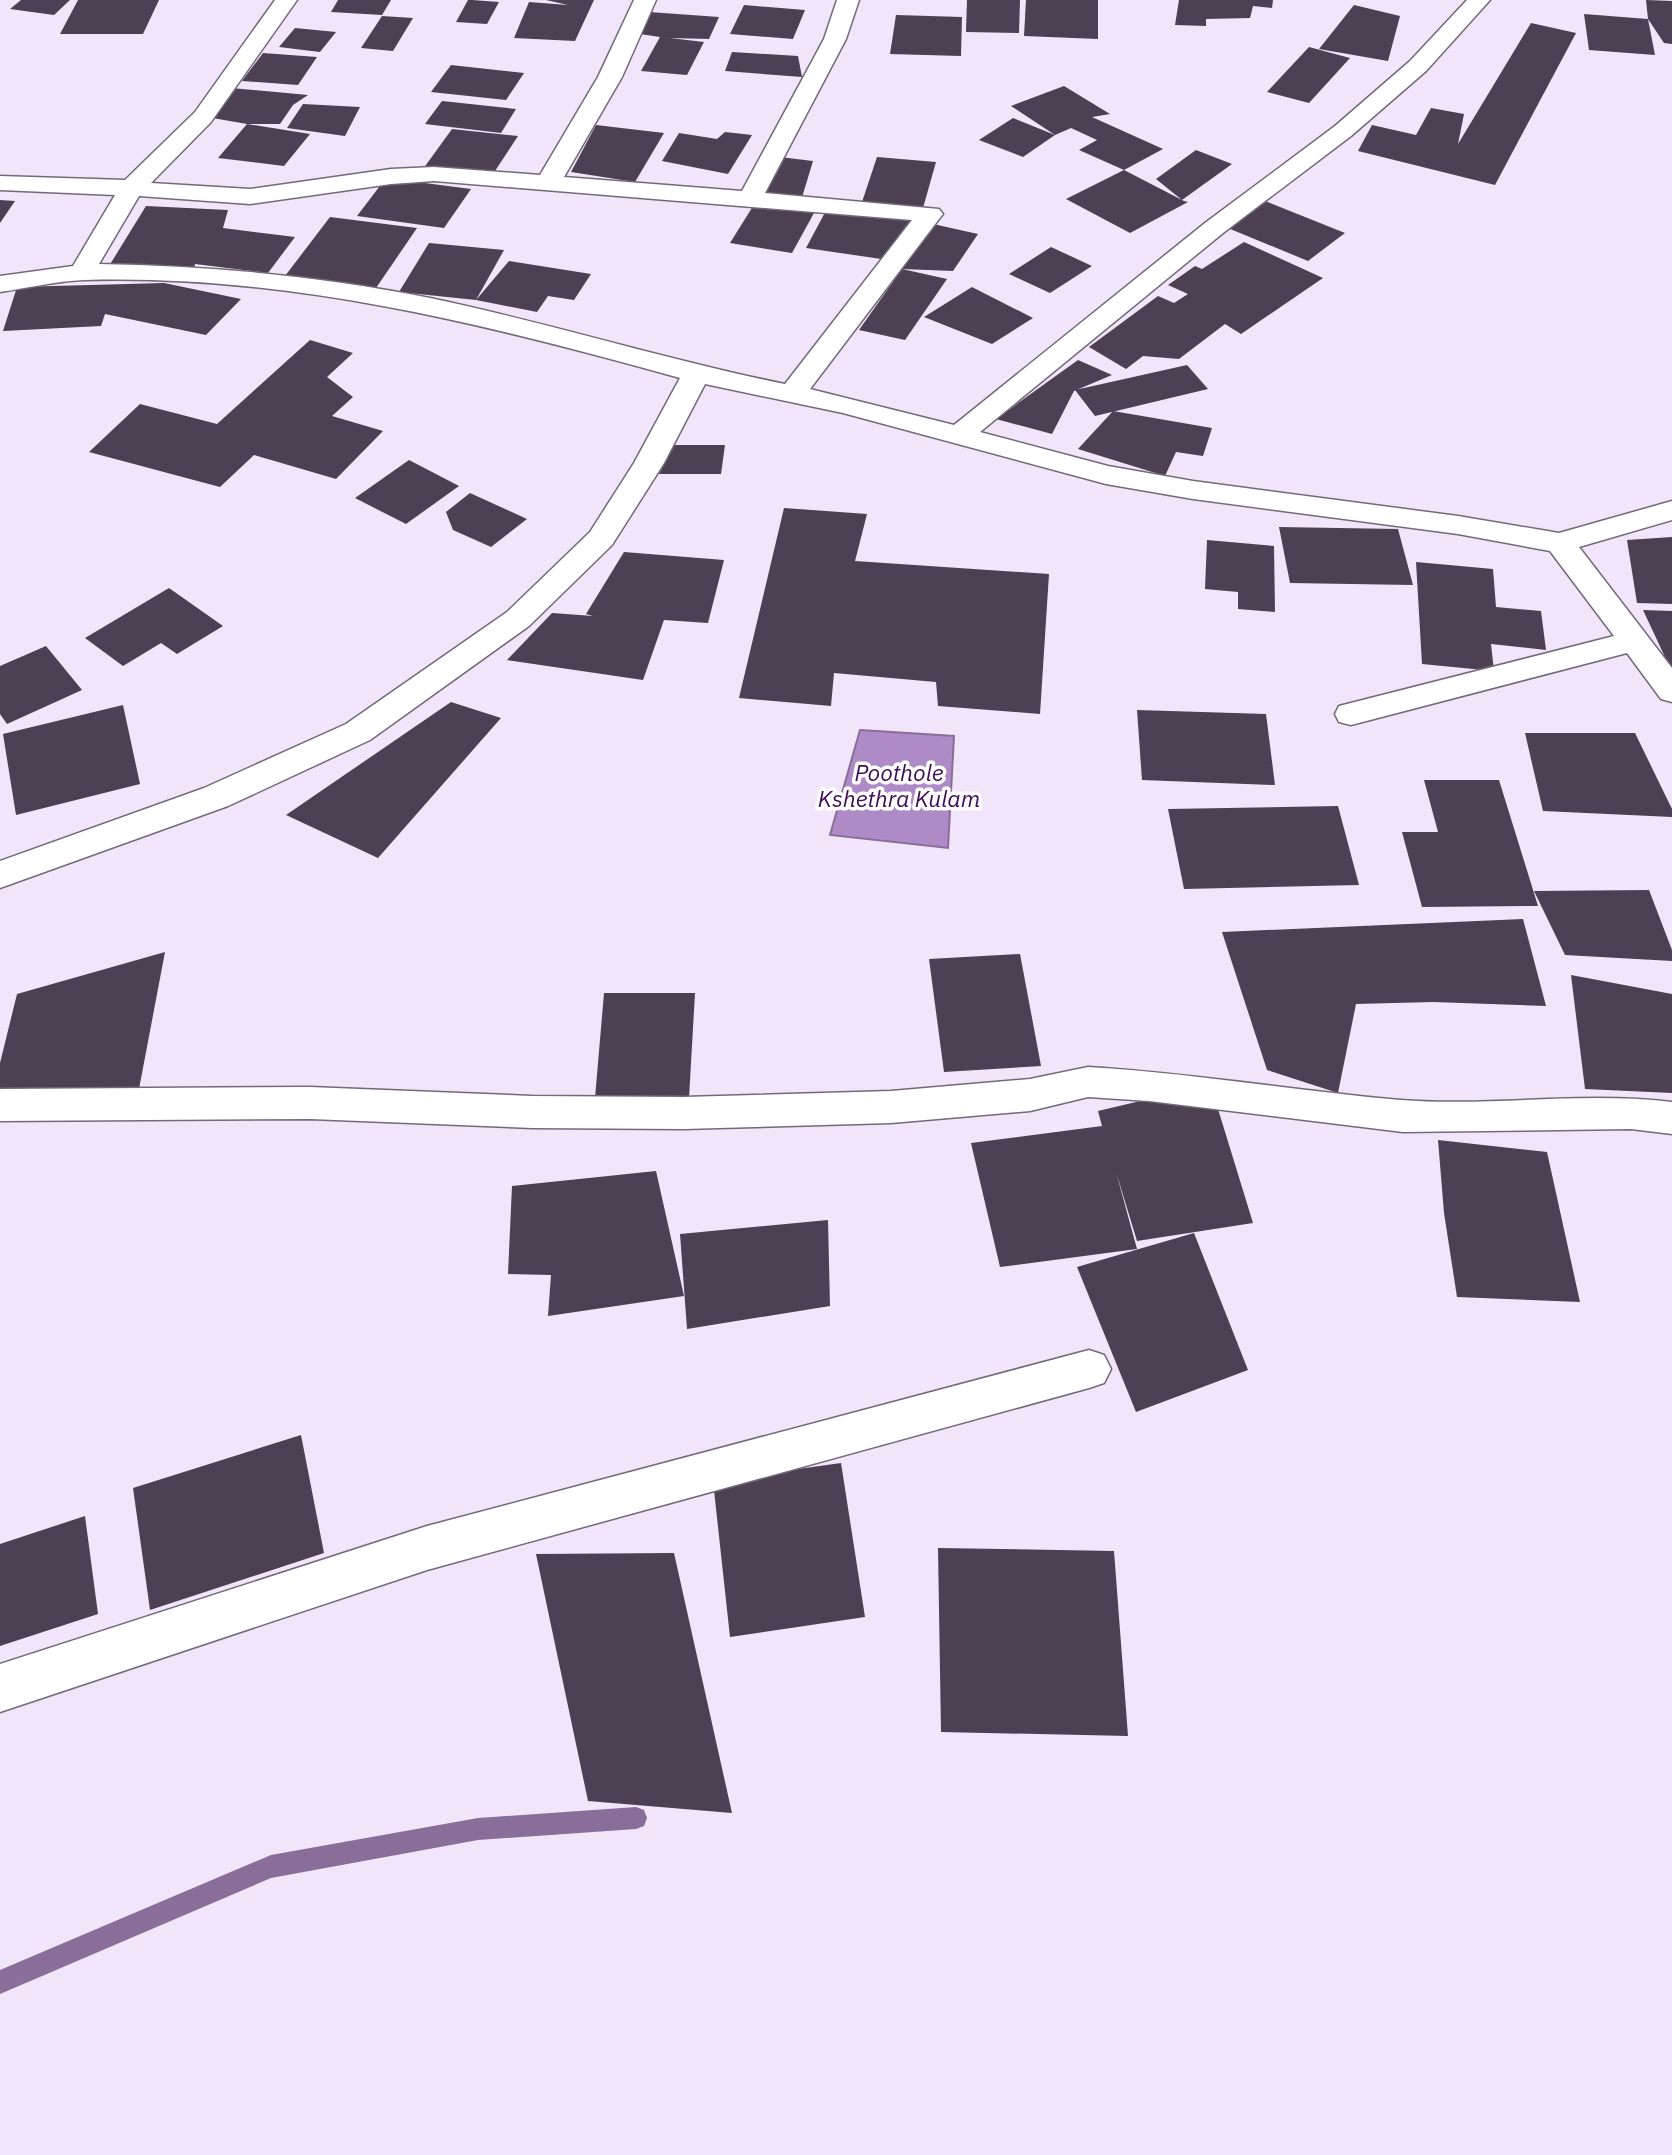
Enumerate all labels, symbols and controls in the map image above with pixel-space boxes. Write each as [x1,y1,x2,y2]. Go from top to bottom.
water label: Poothole Kshethra Kulam [818,757,980,813]

